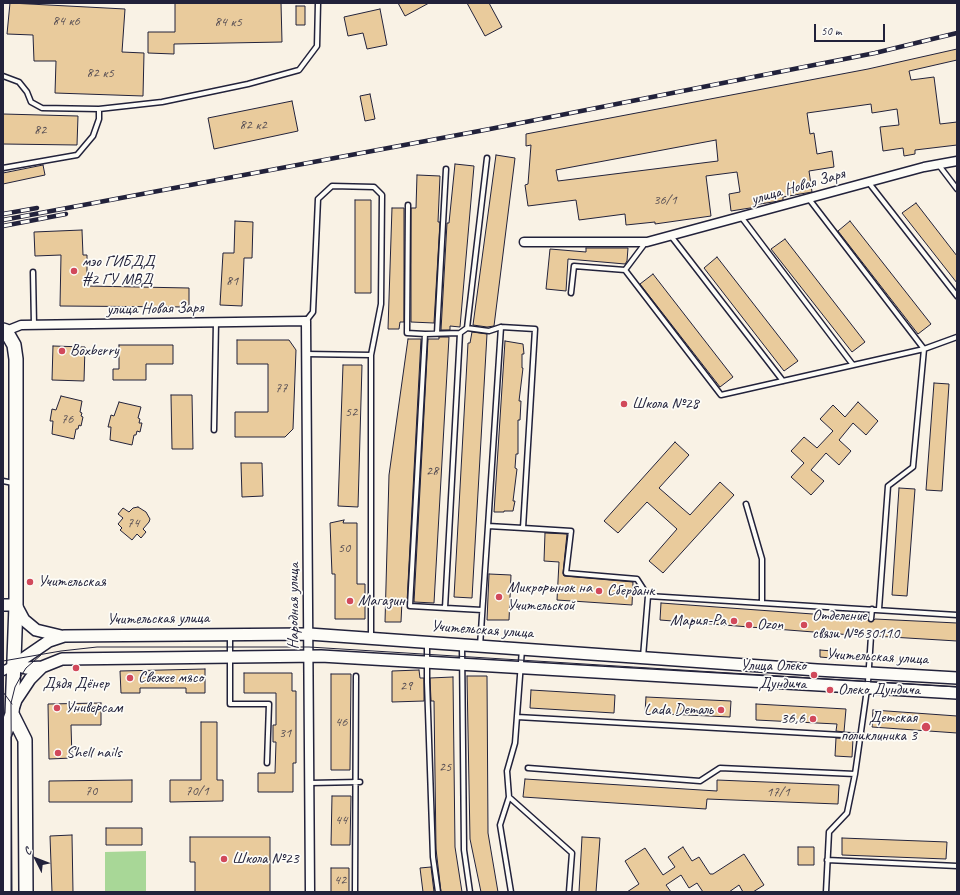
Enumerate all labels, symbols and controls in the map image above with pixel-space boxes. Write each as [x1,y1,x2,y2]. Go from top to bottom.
house number: 84 к6 [52,13,80,29]
house number: 84 к5 [214,14,242,30]
scale bar [816,16,887,42]
text: 50 m [821,23,841,39]
house number: 82 к5 [86,65,114,81]
house number: 82 к2 [239,117,267,133]
house number: 82 [34,122,46,138]
street label: улица Новая Заря [749,164,847,210]
house number: 36/1 [653,192,677,208]
place label: мэо ГИБДД #2 ГУ МВД [82,252,154,290]
marker: мэо ГИБДД #2 ГУ МВД [69,266,79,276]
house number: 81 [226,273,238,289]
street label: улица Новая Заря [107,299,203,319]
place label: Boxberry [70,341,119,361]
marker: Boxberry [57,346,67,356]
house number: 77 [275,380,287,396]
place label: Школа №28 [632,394,699,414]
marker: Школа №28 [619,399,629,409]
house number: 52 [345,404,357,420]
house number: 76 [61,411,73,427]
house number: 28 [426,463,438,479]
house number: 74 [127,515,139,531]
house number: 50 [338,540,350,556]
street label: Народная улица [284,563,304,649]
place label: Учительская [38,572,106,592]
marker: Учительская [25,577,35,587]
place label: Микрорынок на Учительской [507,578,592,616]
place label: Сбербанк [607,581,654,601]
marker: Сбербанк [594,586,604,596]
place label: Магазин [358,591,405,611]
marker: Микрорынок на Учительской [494,592,504,602]
marker: Магазин [345,596,355,606]
place label: Отделение связи №630110 [812,606,899,644]
street label: Учительская улица [107,609,209,629]
place label: Мария-Ра [670,611,726,631]
place label: Ozon [757,615,783,635]
marker: Мария-Ра [729,616,739,626]
street label: Учительская улица [430,617,534,643]
marker: Ozon [744,620,754,630]
marker: Отделение связи №630110 [799,620,809,630]
street label: Учительская улица [825,645,929,669]
place label: Улица Олеко Дундича [740,656,806,694]
marker: Дядя Дёнер [71,663,81,673]
place label: Свежее мясо [138,668,203,688]
marker: Улица Олеко Дундича [809,670,819,680]
marker: Свежее мясо [125,673,135,683]
place label: Дядя Дёнер [43,674,109,694]
house number: 29 [400,678,412,694]
place label: Олеко Дундича [838,680,920,700]
marker: Олеко Дундича [825,685,835,695]
place label: Универсам [65,698,122,718]
place label: Lada Dеталь [644,700,713,720]
marker: Универсам [52,703,62,713]
marker: Lada Dеталь [716,705,726,715]
place label: Детская поликлиника 3 [841,708,917,746]
place label: 36,6 [780,709,805,729]
house number: 46 [335,714,347,730]
marker: 36,6 [808,714,818,724]
marker: Детская поликлиника 3 [920,721,932,733]
house number: 31 [279,725,291,741]
place label: Shell nails [66,743,121,763]
marker: Shell nails [53,748,63,758]
house number: 25 [439,759,451,775]
house number: 70 [85,783,97,799]
house number: 70/1 [185,783,209,799]
house number: 17/1 [766,784,790,800]
house number: 44 [335,812,347,828]
north arrow [16,839,56,879]
text: С [20,844,34,858]
place label: Школа №23 [232,849,299,869]
marker: Школа №23 [219,854,229,864]
house number: 42 [334,872,346,888]

